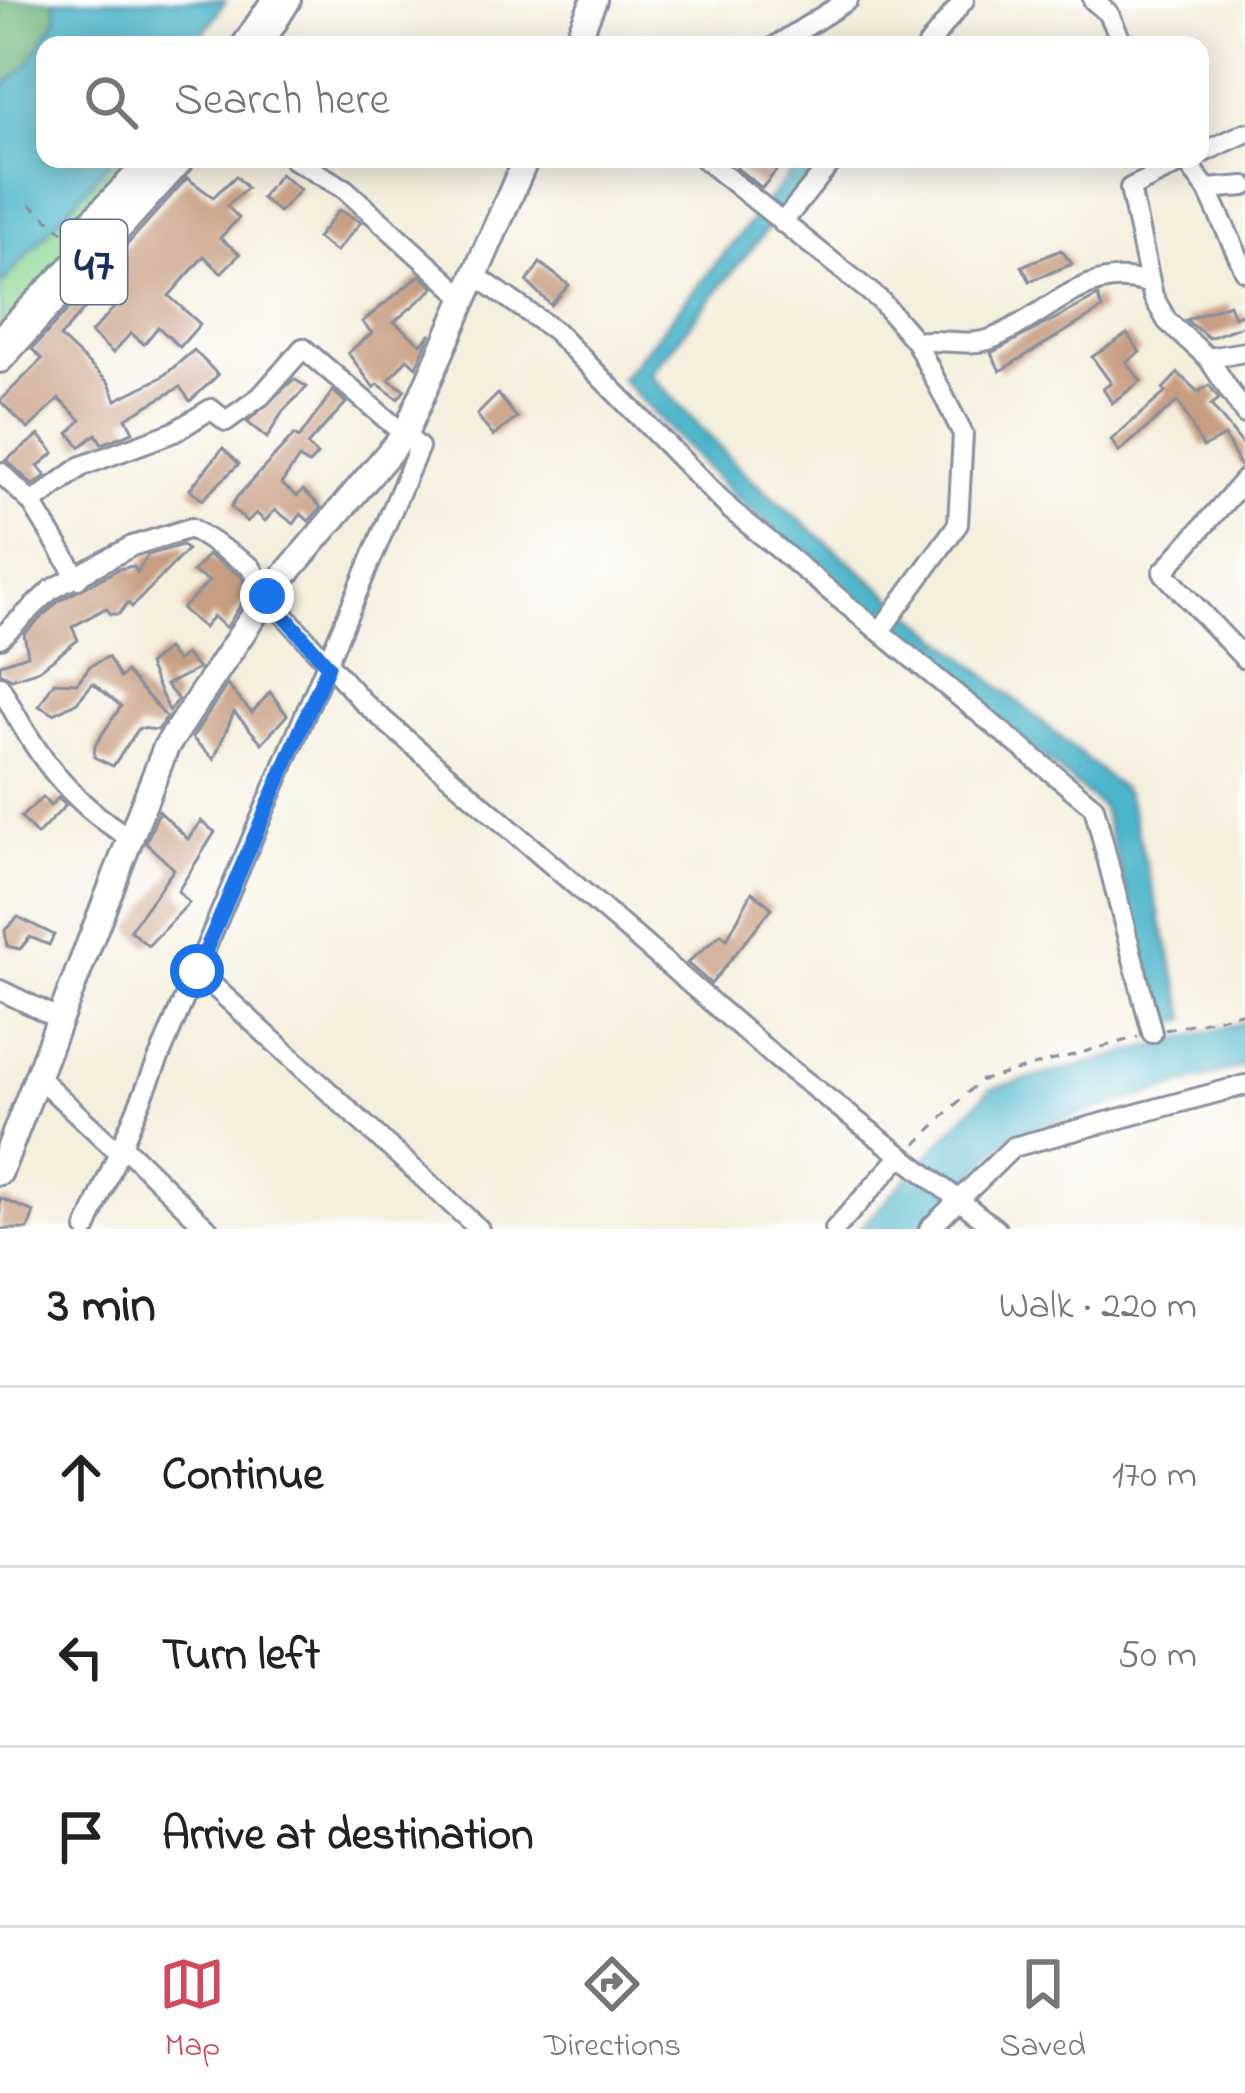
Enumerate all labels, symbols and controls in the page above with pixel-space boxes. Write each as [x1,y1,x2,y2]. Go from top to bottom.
search box [36,36,1209,168]
icon: search [78,69,144,135]
text: Search here [174,69,390,135]
road number: 47 [61,220,127,304]
route end [240,569,294,623]
route start [170,944,224,998]
text: 3 min [48,1270,156,1345]
text: Walk · 220 m [999,1279,1197,1336]
icon: ahead [48,1444,114,1510]
text: Continue [162,1444,323,1510]
text: 170 m [1112,1448,1197,1505]
icon: left [48,1624,114,1690]
text: Turn left [162,1624,320,1690]
text: 50 m [1118,1628,1197,1685]
icon: arrive [48,1804,114,1870]
text: Arrive at destination [162,1804,533,1870]
tab: Map [159,1951,225,2071]
tab: Directions [544,1951,681,2071]
tab: Saved [1000,1951,1086,2071]

